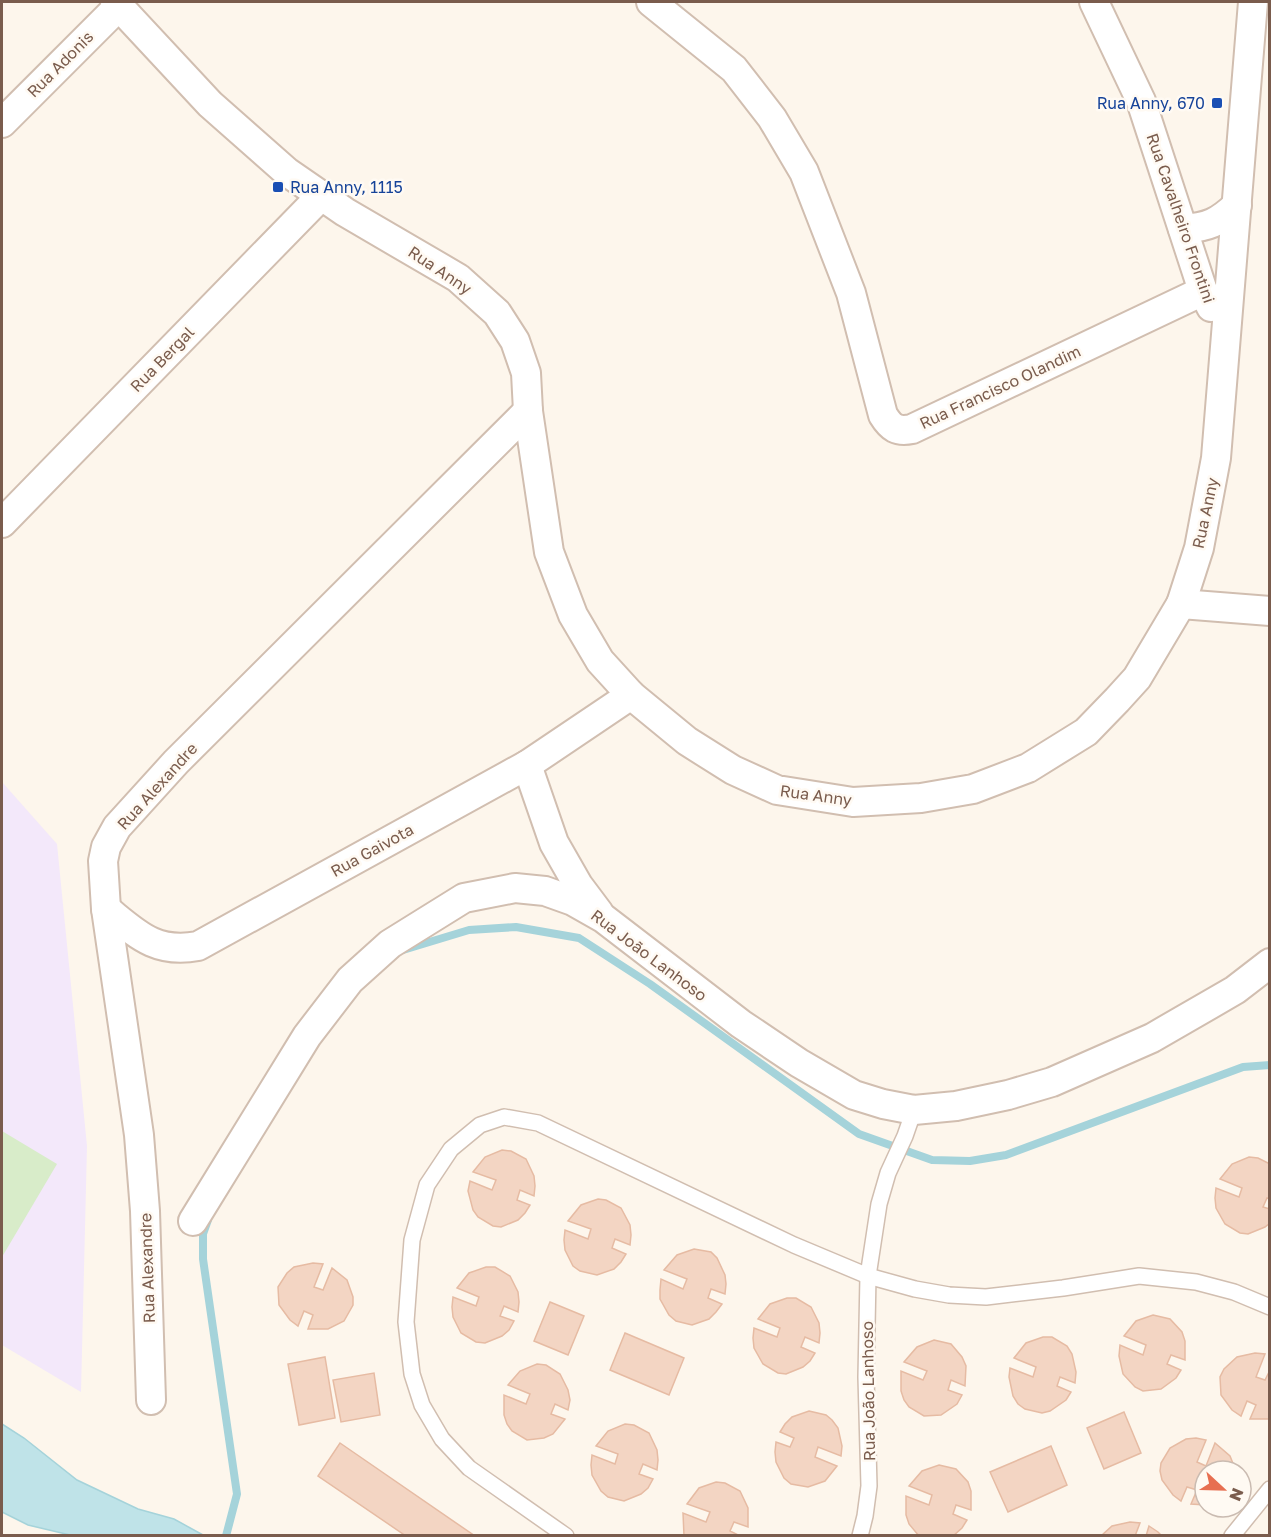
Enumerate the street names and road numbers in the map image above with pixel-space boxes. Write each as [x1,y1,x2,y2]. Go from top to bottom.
street label: Rua Adonis [23,27,97,101]
street label: Rua Cavalheiro Frontini [1143,130,1219,306]
street label: Rua Anny [404,241,476,299]
street label: Rua Bergal [126,322,198,396]
street label: Rua Francisco Olandim [916,341,1084,433]
street label: Rua Anny [1188,476,1222,550]
street label: Rua Alexandre [113,738,201,834]
street label: Rua Anny [779,780,853,810]
street label: Rua Gaivota [327,819,417,881]
street label: Rua João Lanhoso [587,905,711,1005]
street label: Rua Alexandre [135,1213,159,1323]
street label: Rua João Lanhoso [857,1321,879,1461]

